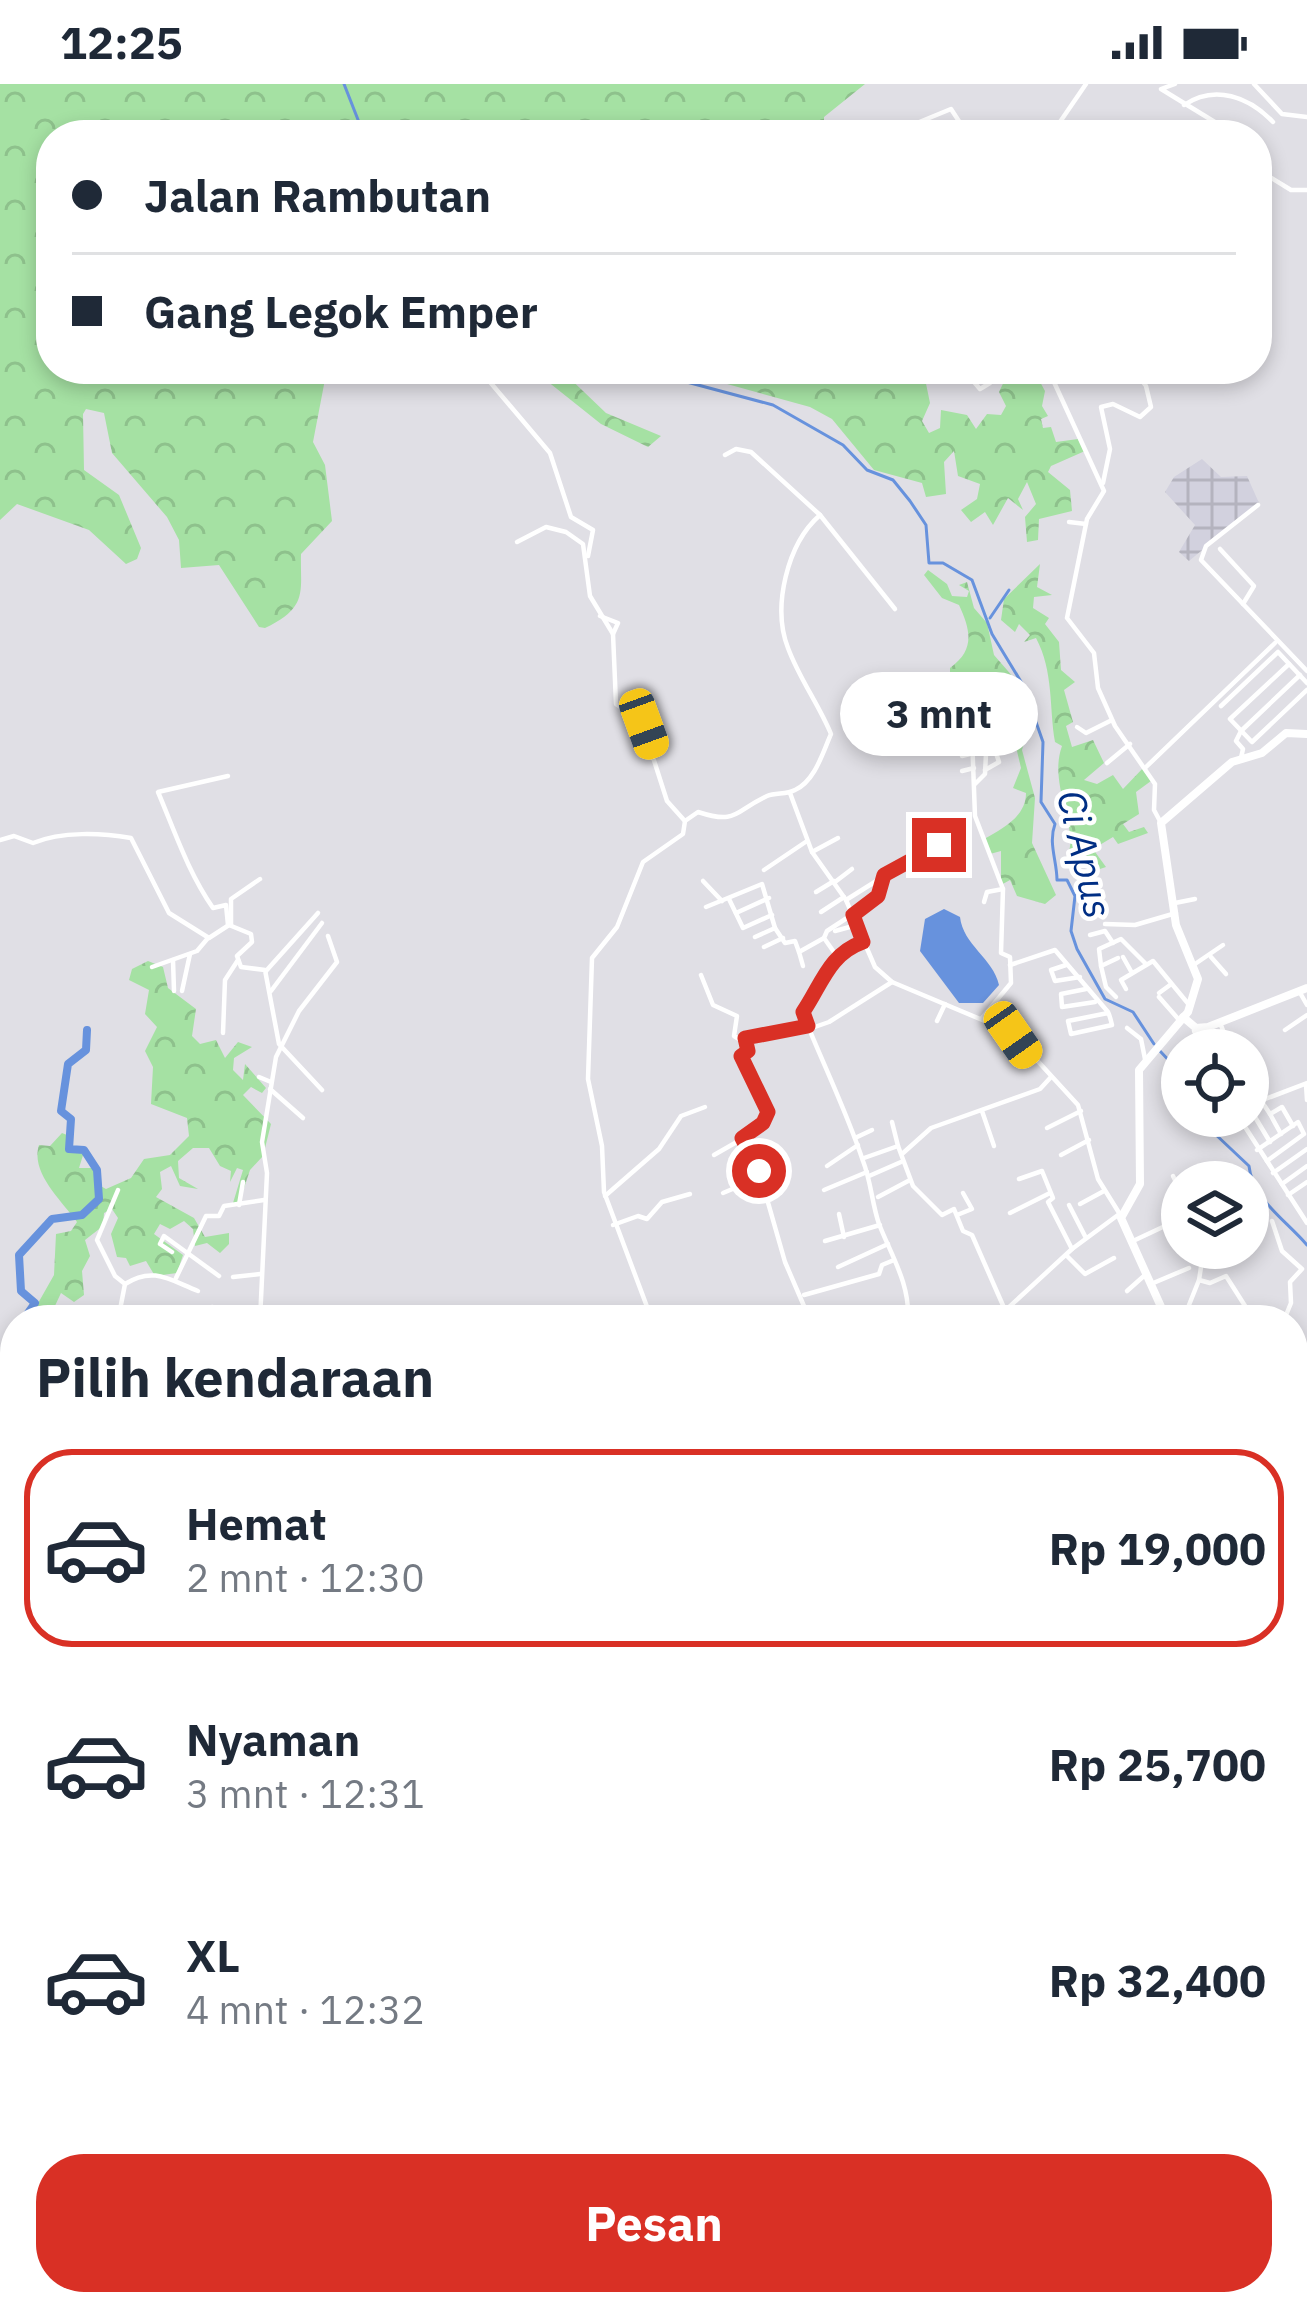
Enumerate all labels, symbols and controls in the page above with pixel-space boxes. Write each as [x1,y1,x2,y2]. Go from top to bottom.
text: 12:25 [60,13,183,71]
text: Jalan Rambutan [144,166,491,224]
text: Gang Legok Emper [144,282,538,340]
callout: 3 mnt [840,671,1038,755]
car [615,684,673,764]
text: 3 mnt [886,688,992,739]
water label: Ci Apus [1046,785,1125,923]
route end [912,818,966,872]
car [978,995,1048,1075]
map controls [1161,1029,1269,1269]
button: locate [1161,1029,1269,1137]
route start [732,1144,786,1198]
button: layers [1161,1161,1269,1269]
text: Pilih kendaraan [36,1342,434,1412]
icon: car [42,1494,150,1602]
text: Hemat [186,1494,327,1552]
text: Rp 19,000 [1049,1519,1266,1577]
text: 2 mnt · 12:30 [186,1552,425,1603]
icon: car [42,1710,150,1818]
text: Nyaman [186,1710,360,1768]
text: Rp 25,700 [1049,1735,1266,1793]
text: 3 mnt · 12:31 [186,1768,425,1819]
icon: car [42,1926,150,2034]
text: XL [186,1926,240,1984]
text: Rp 32,400 [1049,1951,1266,2009]
text: 4 mnt · 12:32 [186,1984,425,2035]
button: Pesan [36,2154,1272,2292]

